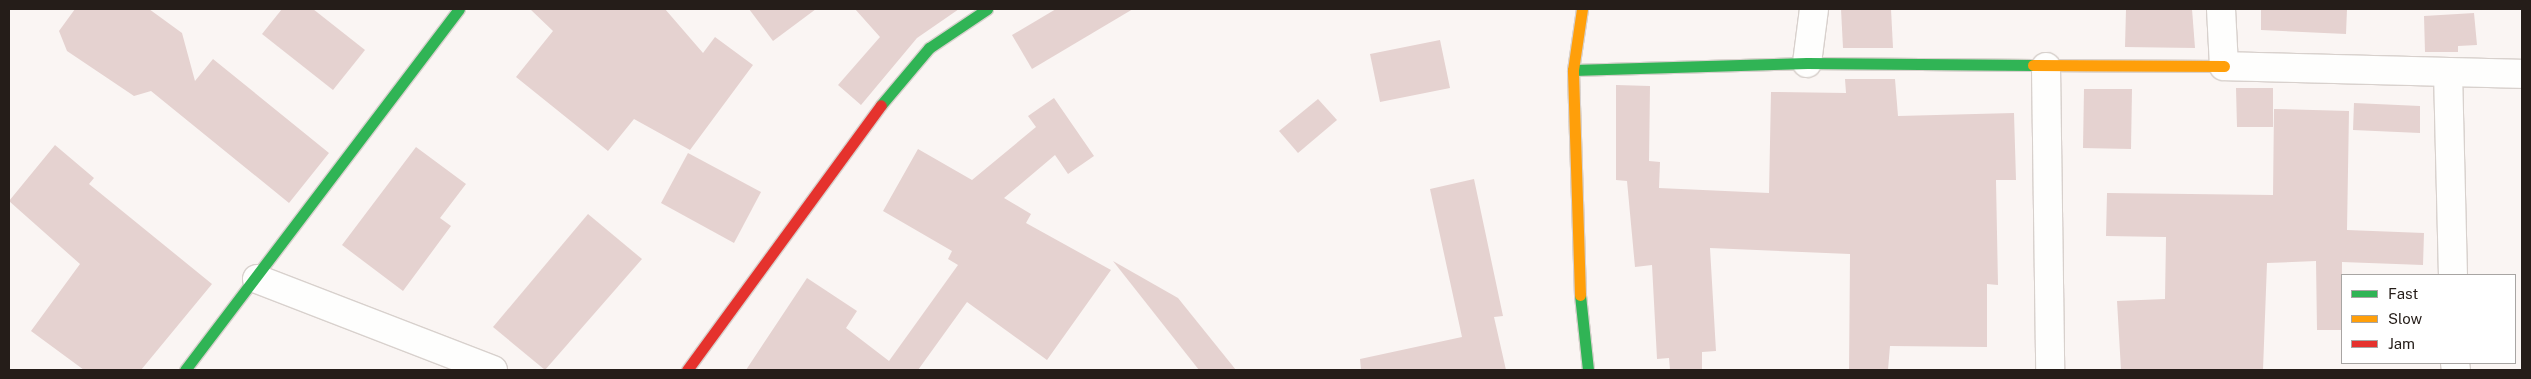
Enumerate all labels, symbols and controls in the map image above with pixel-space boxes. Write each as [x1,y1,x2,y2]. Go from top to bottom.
legend [2341,274,2516,364]
text: Fast [2388,285,2418,302]
text: Slow [2388,310,2422,327]
text: Jam [2388,335,2415,352]

